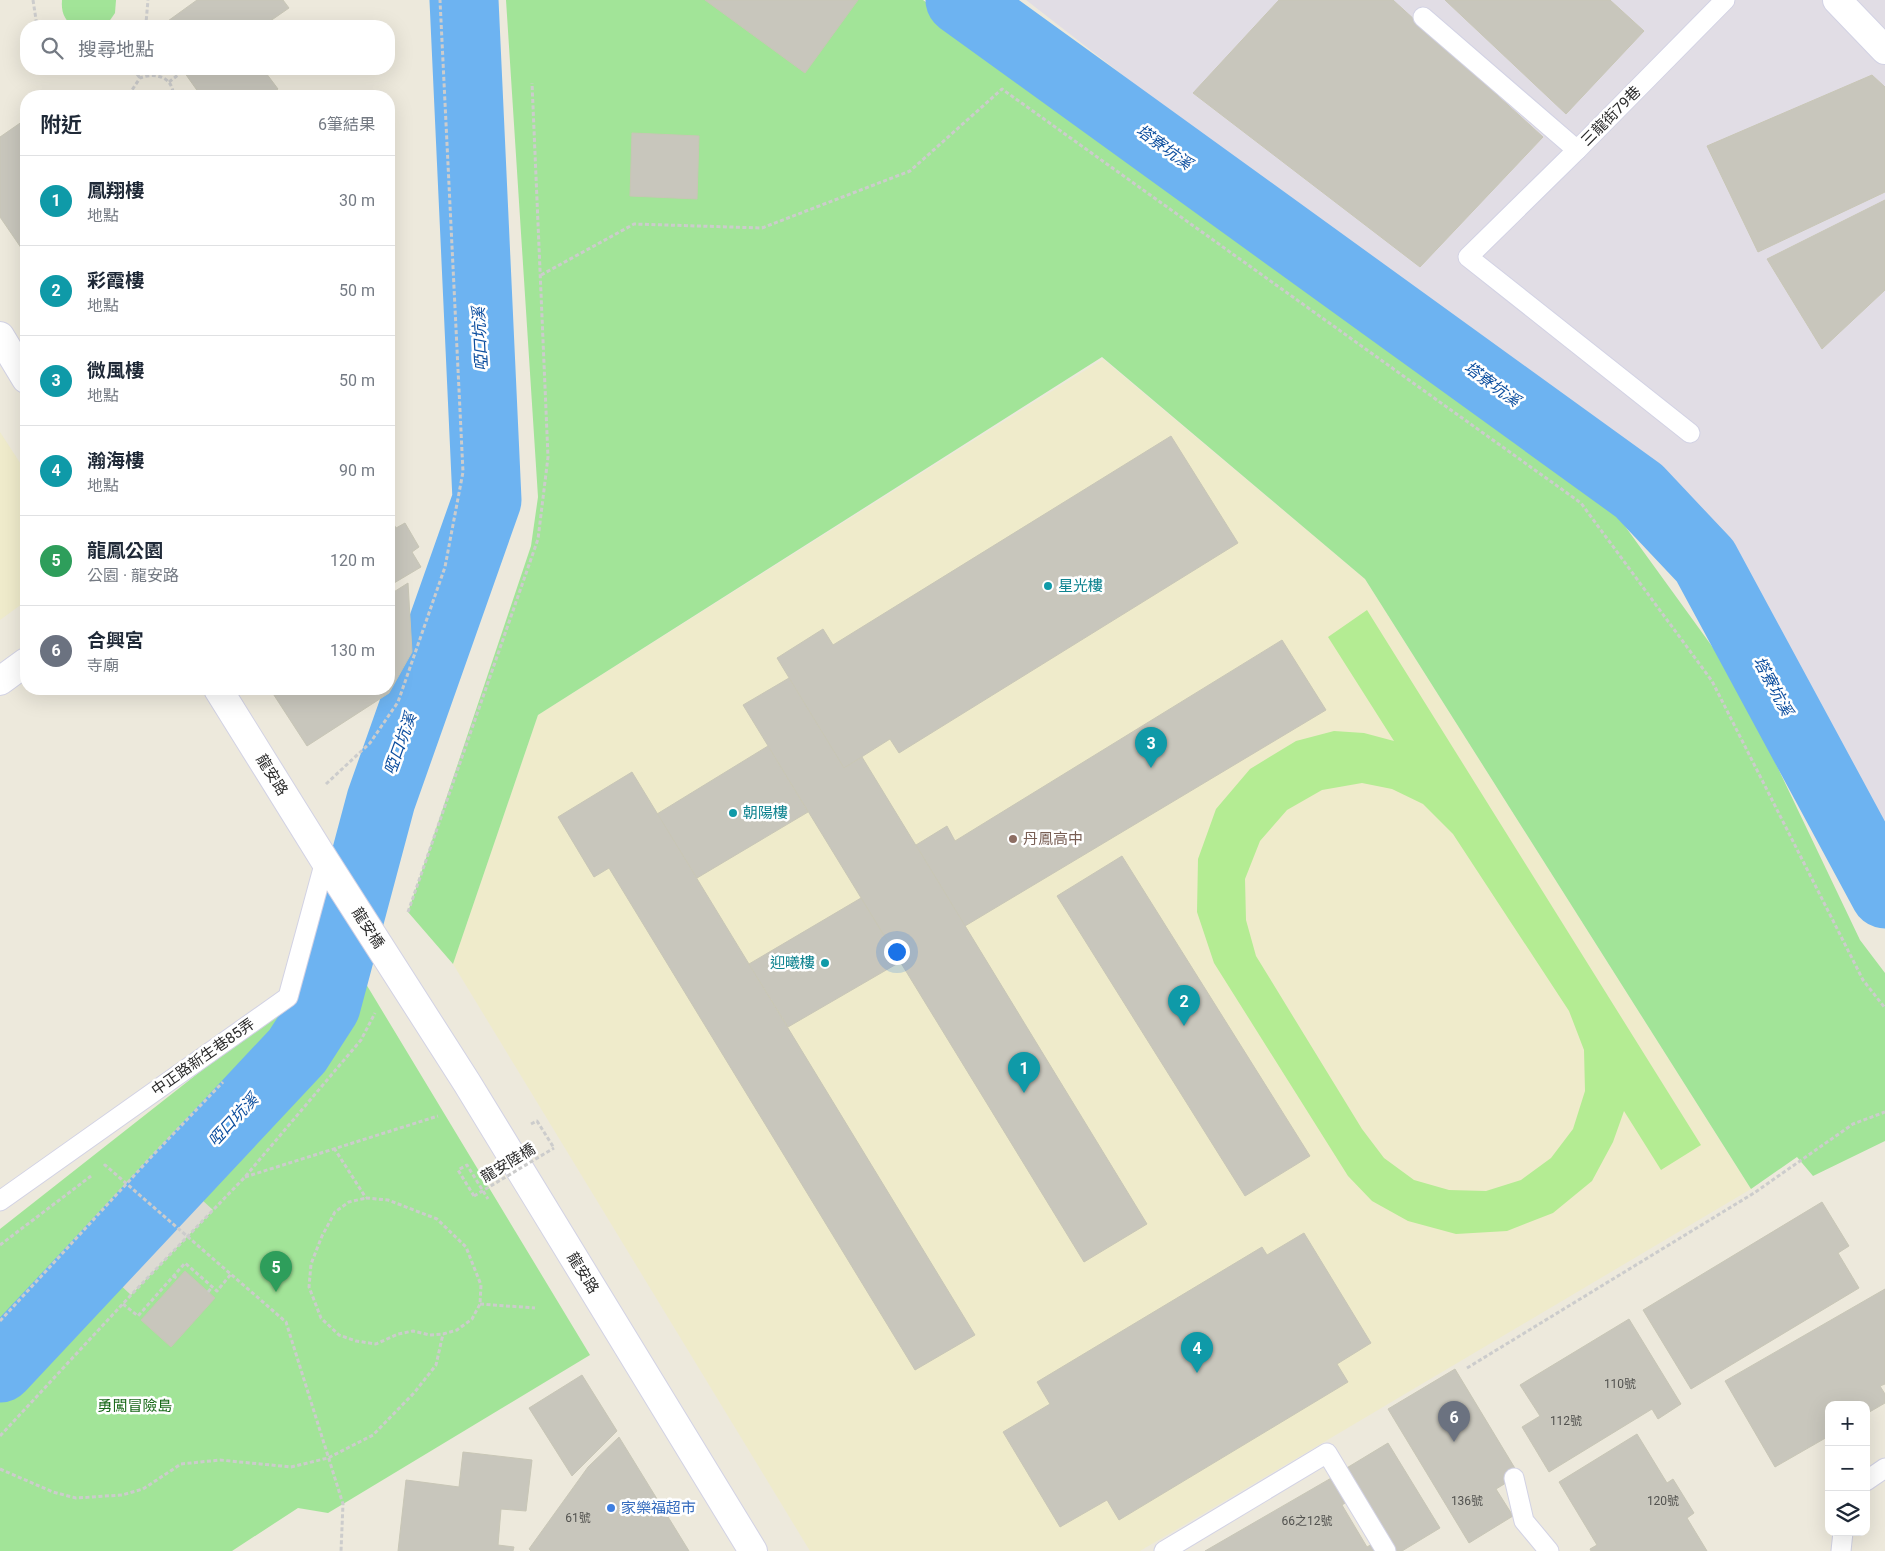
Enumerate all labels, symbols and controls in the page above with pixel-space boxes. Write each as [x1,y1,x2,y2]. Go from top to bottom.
search box [20,20,395,75]
icon: search [38,34,66,62]
text: 搜尋地點 [78,38,154,61]
street label: 三龍街79巷 [1577,82,1645,150]
text: 附近 [40,113,82,137]
text: 6筆結果 [318,115,375,134]
water label: 塔寮坑溪 [1133,121,1197,175]
text: 鳳翔樓 [87,179,144,202]
text: 1 [51,191,61,210]
text: 30 m [339,191,375,210]
text: 地點 [87,206,119,225]
text: 彩霞樓 [87,269,144,292]
text: 2 [51,281,61,300]
text: 50 m [339,281,375,300]
text: 地點 [87,296,119,315]
water label: 啞口坑溪 [469,305,491,371]
water label: 塔寮坑溪 [1461,358,1525,412]
text: 微風樓 [87,359,144,382]
text: 3 [51,371,61,390]
text: 50 m [339,371,375,390]
text: 地點 [87,386,119,405]
text: 瀚海樓 [87,449,144,472]
text: 4 [51,461,61,480]
text: 90 m [339,461,375,480]
text: 地點 [87,476,119,495]
text: 龍鳳公園 [87,539,163,562]
text: 5 [51,551,61,570]
text: 120 m [330,551,375,570]
text: 公園 · 龍安路 [87,566,179,585]
place label: 星光樓 [1058,577,1103,595]
marker: 星光樓 [1042,580,1054,592]
text: 合興宮 [87,629,144,652]
text: 6 [51,641,61,660]
text: 130 m [330,641,375,660]
water label: 塔寮坑溪 [1750,653,1797,720]
text: 寺廟 [87,656,119,675]
water label: 啞口坑溪 [380,709,421,777]
pin: 3 [1135,727,1167,768]
street label: 龍安路 [252,751,292,799]
place label: 朝陽樓 [743,804,788,822]
marker: 朝陽樓 [727,807,739,819]
place label: 丹鳳高中 [1023,830,1083,848]
marker: 丹鳳高中 [1007,833,1019,845]
street label: 龍安橋 [348,904,388,952]
your location [884,939,910,965]
place label: 迎曦樓 [770,954,815,972]
marker: 迎曦樓 [819,957,831,969]
pin: 2 [1168,985,1200,1026]
street label: 中正路新生巷85弄 [148,1015,258,1099]
pin: 1 [1008,1052,1040,1093]
water label: 啞口坑溪 [204,1089,263,1150]
street label: 龍安陸橋 [478,1140,538,1186]
street label: 龍安路 [563,1249,603,1297]
pin: 5 [260,1251,292,1292]
pin: 4 [1181,1332,1213,1373]
house number: 110號 [1604,1377,1636,1391]
park label: 勇闖冒險島 [97,1397,173,1415]
pin: 6 [1438,1401,1470,1442]
map controls [1825,1401,1870,1536]
button: + [1825,1401,1870,1446]
house number: 112號 [1550,1414,1582,1428]
button: − [1825,1446,1870,1491]
button: layers [1825,1491,1870,1536]
house number: 136號 [1451,1494,1483,1508]
house number: 120號 [1647,1494,1679,1508]
place label: 家樂福超市 [621,1499,696,1517]
marker: 家樂福超市 [605,1502,617,1514]
house number: 61號 [565,1511,591,1525]
house number: 66之12號 [1282,1514,1332,1528]

